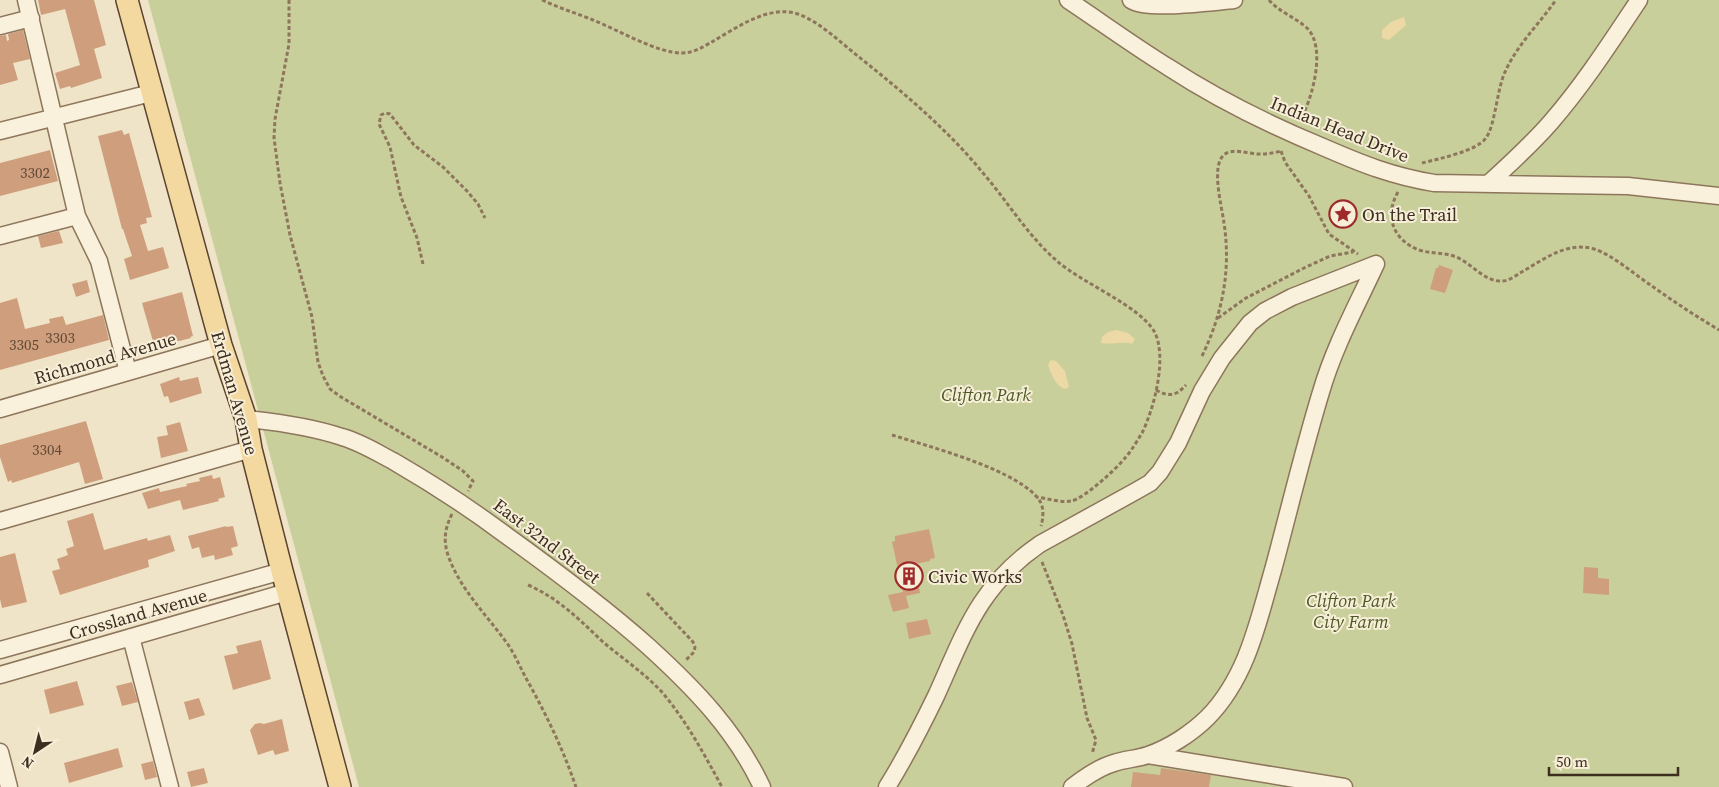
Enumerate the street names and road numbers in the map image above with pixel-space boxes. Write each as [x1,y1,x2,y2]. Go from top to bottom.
street label: Indian Head Drive [1267,90,1413,168]
street label: Richmond Avenue [31,326,179,390]
street label: Erdman Avenue [205,328,265,458]
street label: East 32nd Street [488,493,606,589]
street label: Crossland Avenue [66,582,210,646]

